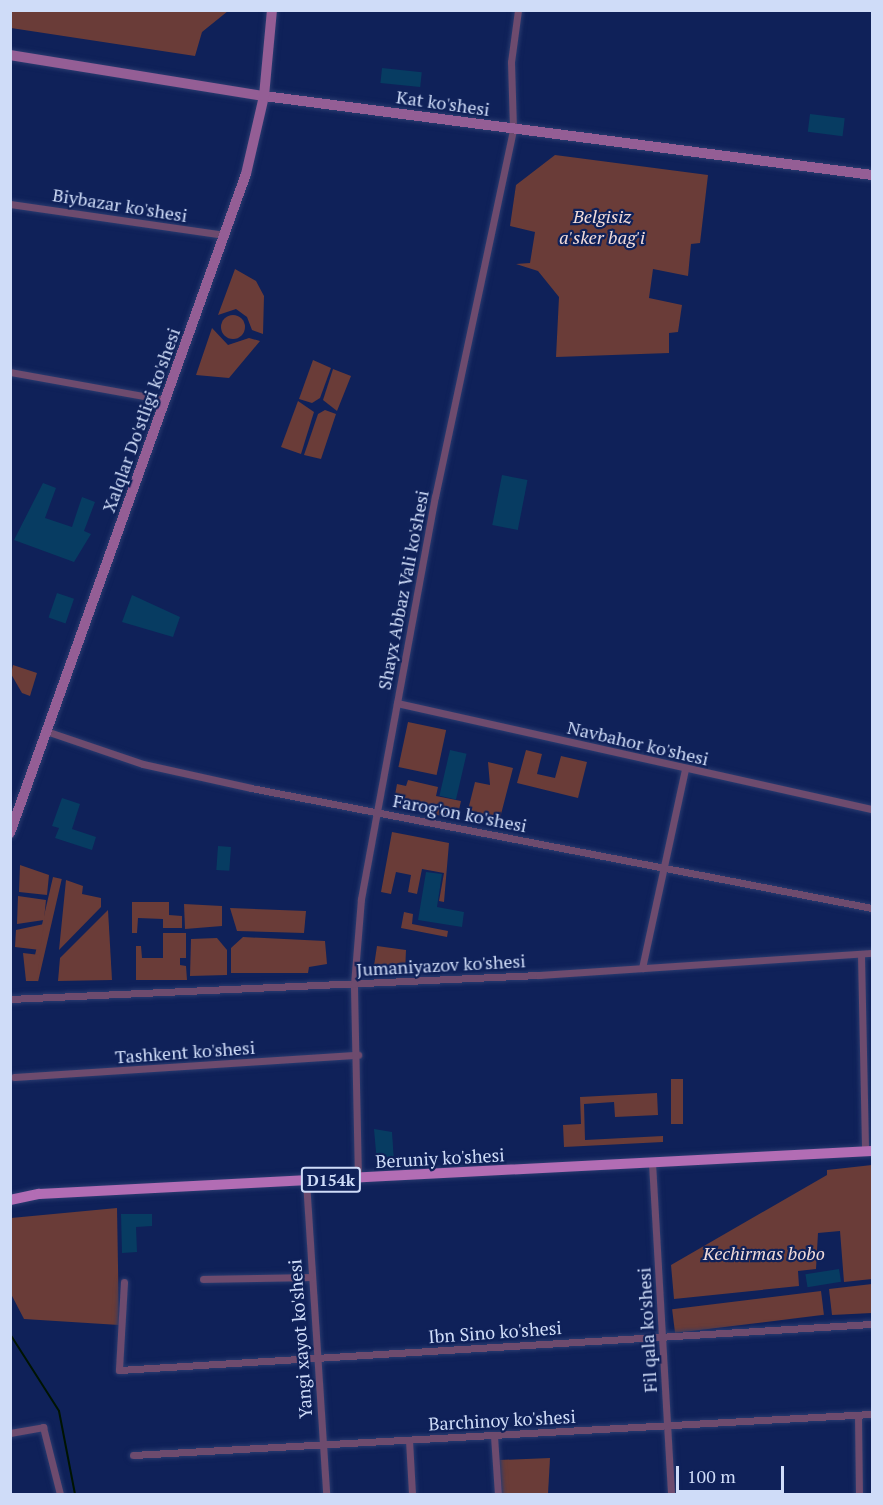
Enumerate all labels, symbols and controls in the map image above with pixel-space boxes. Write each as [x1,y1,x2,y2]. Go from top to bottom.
street label: Kat ko'shesi [395,86,491,120]
street label: Biybazar ko'shesi [51,184,189,226]
park label: Belgisiz a'sker bag'i [559,206,645,248]
street label: Xalqlar Do'stligi ko'shesi [98,325,184,515]
street label: Shayx Abbaz Vali ko'shesi [373,488,433,692]
street label: Navbahor ko'shesi [565,716,711,770]
street label: Farog'on ko'shesi [391,789,529,837]
street label: Jumaniyazov ko'shesi [356,950,526,980]
street label: Tashkent ko'shesi [114,1036,256,1068]
street label: Beruniy ko'shesi [375,1144,505,1172]
road number: D154k [300,1167,362,1193]
park label: Kechirmas bobo [703,1242,825,1264]
street label: Yangi xayot ko'shesi [284,1259,316,1419]
street label: Fil qala ko'shesi [633,1267,661,1393]
street label: Ibn Sino ko'shesi [428,1317,562,1347]
street label: Barchinoy ko'shesi [428,1405,576,1435]
scale bar [679,1454,787,1492]
text: 100 m [687,1464,736,1488]

